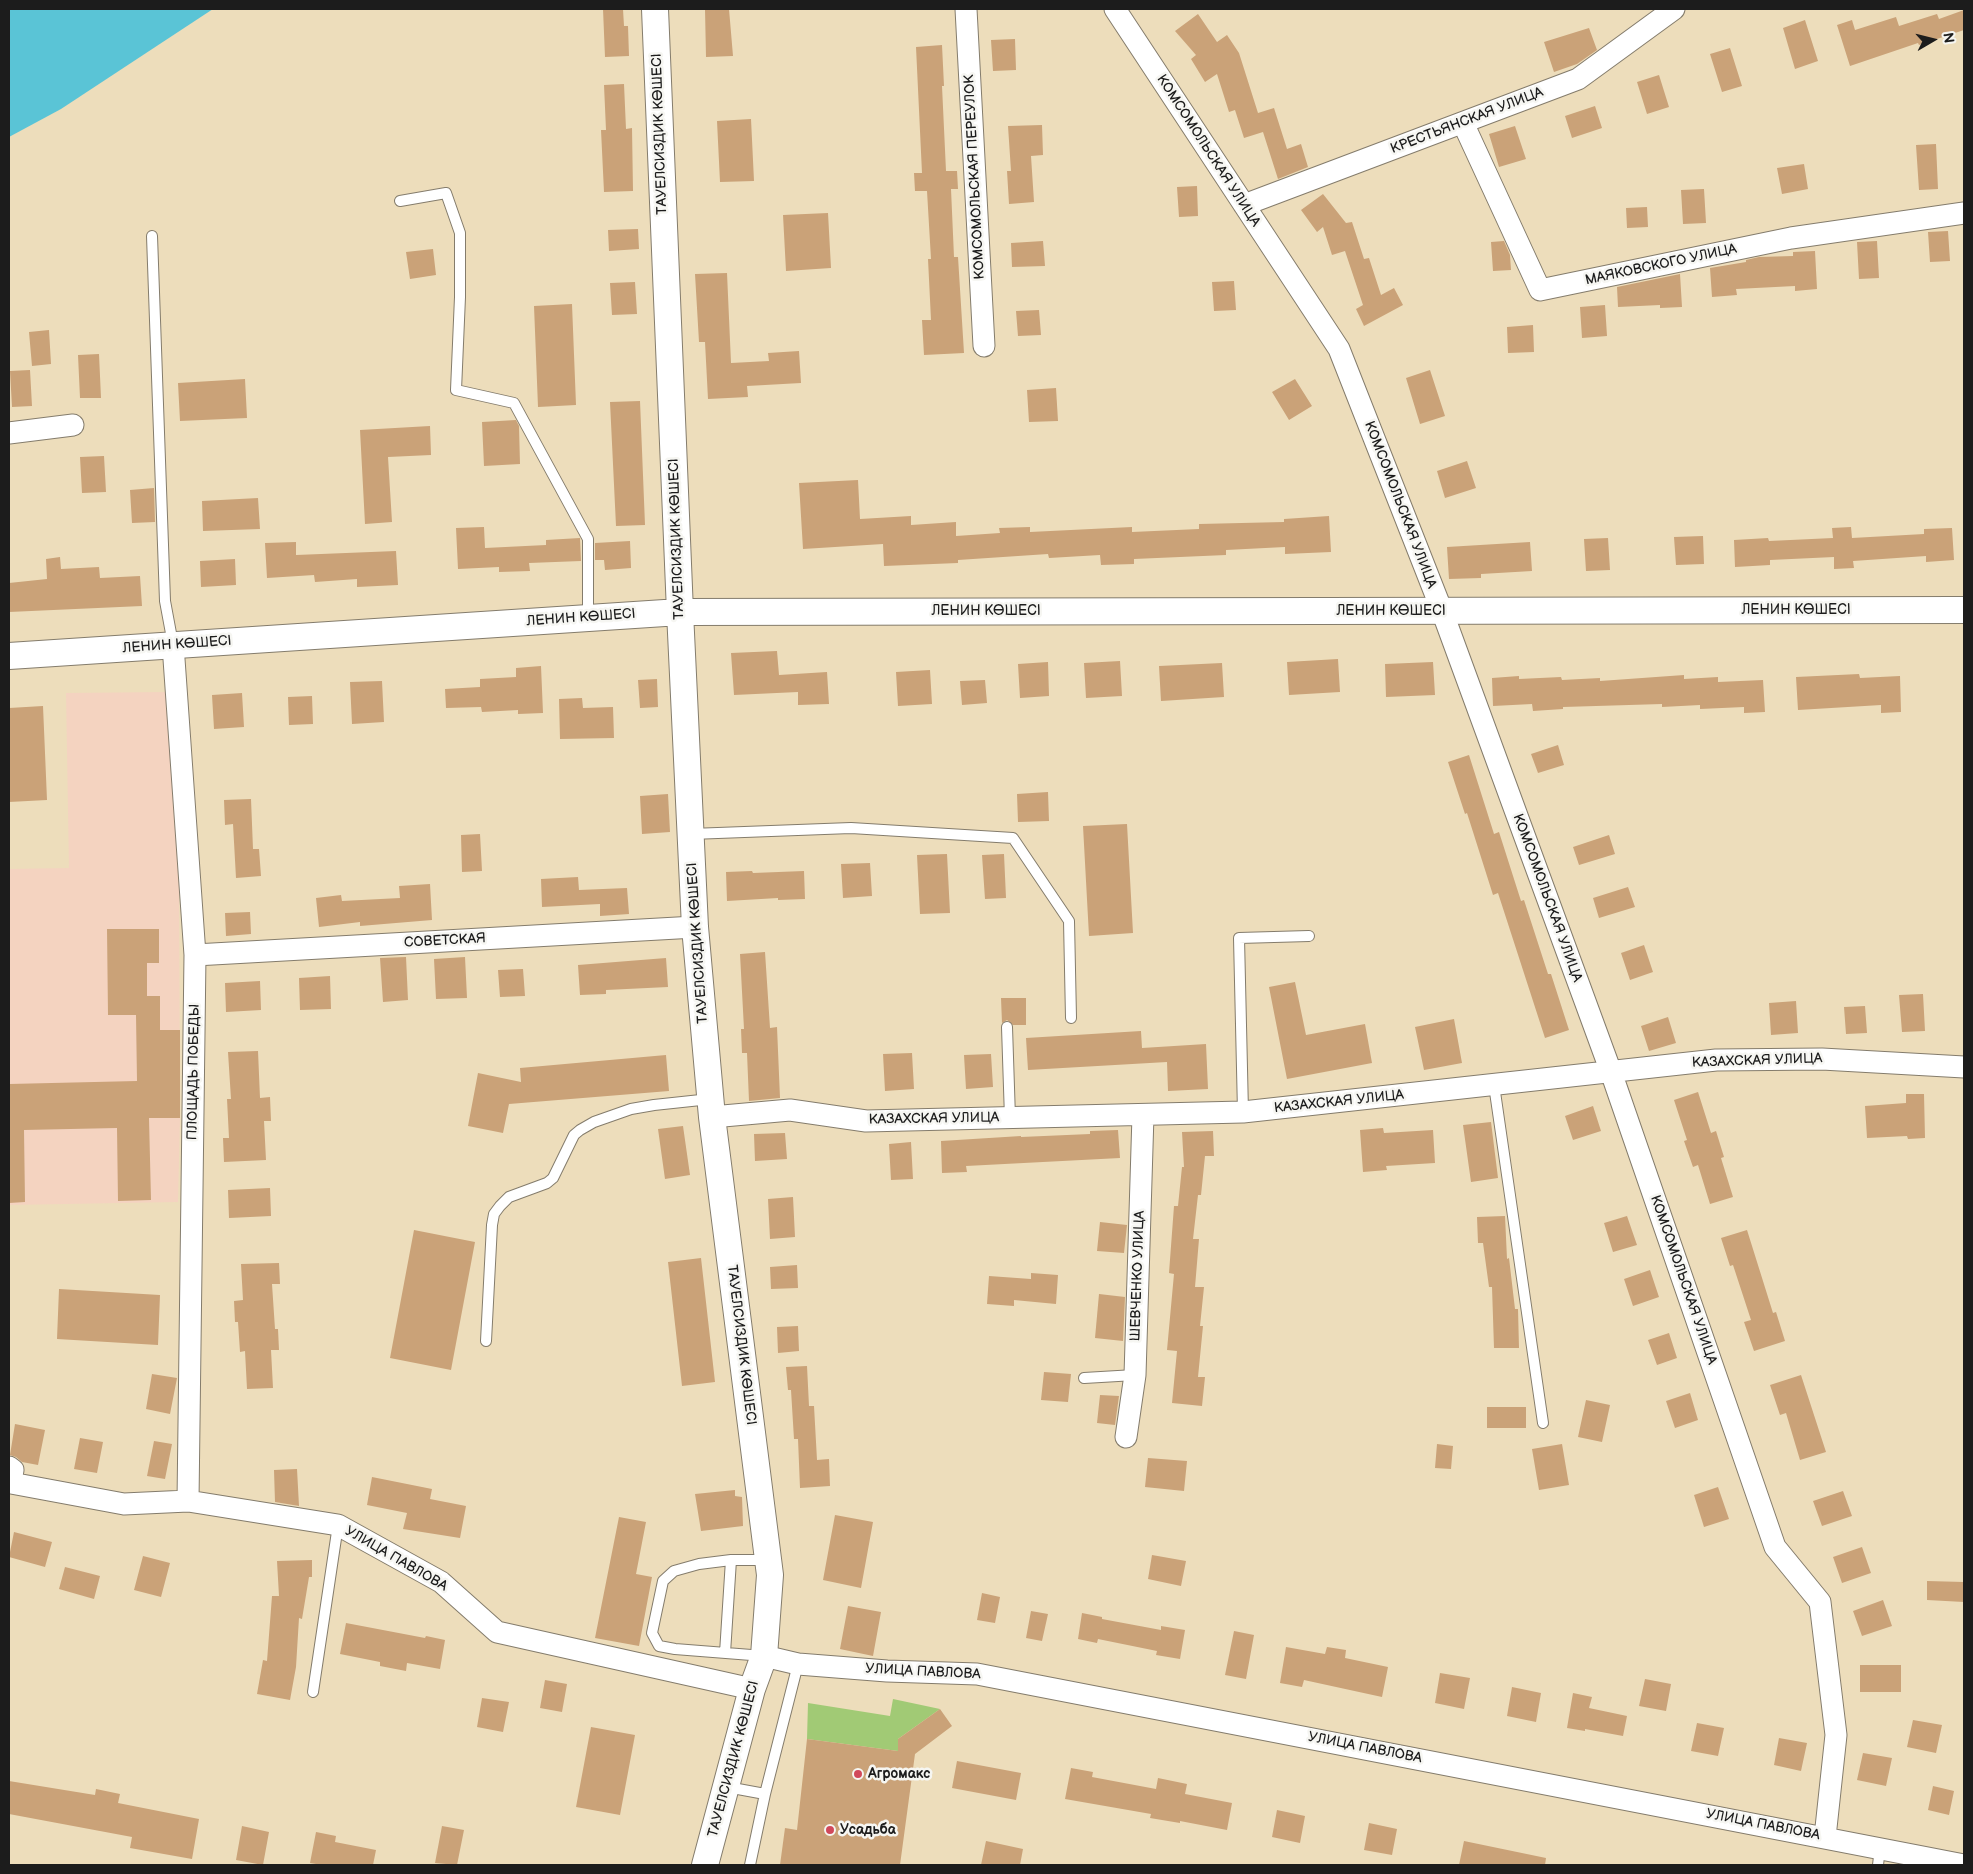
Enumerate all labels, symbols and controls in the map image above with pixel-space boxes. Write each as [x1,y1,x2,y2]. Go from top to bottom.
north arrow [1908,15,1958,65]
text: N [1939,31,1957,44]
street label: ТАУЕЛСИЗДИК КӨШЕСІ [649,53,671,215]
street label: КОМСОМОЛЬСКАЯ УЛИЦА [1153,72,1263,230]
street label: КОМСОМОЛЬСКАЯ ПЕРЕУЛОК [961,74,989,280]
street label: КРЕСТЬЯНСКАЯ УЛИЦА [1388,84,1546,158]
street label: МАЯКОВСКОГО УЛИЦА [1584,241,1738,289]
street label: КОМСОМОЛЬСКАЯ УЛИЦА [1360,419,1440,591]
street label: ТАУЕЛСИЗДИК КӨШЕСІ [666,458,688,620]
street label: ЛЕНИН КӨШЕСІ [1741,602,1851,618]
street label: ЛЕНИН КӨШЕСІ [931,603,1041,619]
street label: ЛЕНИН КӨШЕСІ [1336,603,1446,619]
street label: ЛЕНИН КӨШЕСІ [526,606,636,630]
street label: ЛЕНИН КӨШЕСІ [122,633,232,657]
street label: КОМСОМОЛЬСКАЯ УЛИЦА [1509,812,1585,984]
street label: ТАУЕЛСИЗДИК КӨШЕСІ [684,862,712,1024]
street label: СОВЕТСКАЯ [404,930,486,952]
street label: ПЛОЩАДЬ ПОБЕДЫ [184,1004,204,1140]
street label: КАЗАХСКАЯ УЛИЦА [1691,1050,1823,1072]
street label: КАЗАХСКАЯ УЛИЦА [1273,1087,1405,1117]
street label: КАЗАХСКАЯ УЛИЦА [869,1109,999,1129]
street label: КОМСОМОЛЬСКАЯ УЛИЦА [1646,1193,1720,1367]
street label: ШЕВЧЕНКО УЛИЦА [1127,1210,1149,1342]
street label: ТАУЕЛСИЗДИК КӨШЕСІ [723,1264,759,1426]
street label: УЛИЦА ПАВЛОВА [342,1523,450,1595]
street label: УЛИЦА ПАВЛОВА [865,1661,981,1683]
street label: ТАУЕЛСИЗДИК КӨШЕСІ [705,1679,763,1839]
street label: УЛИЦА ПАВЛОВА [1307,1729,1423,1767]
place label: Агромакс [868,1766,930,1782]
marker: Агромакс [852,1768,864,1780]
street label: УЛИЦА ПАВЛОВА [1705,1806,1821,1844]
place label: Усадьба [840,1822,896,1838]
marker: Усадьба [824,1824,836,1836]

